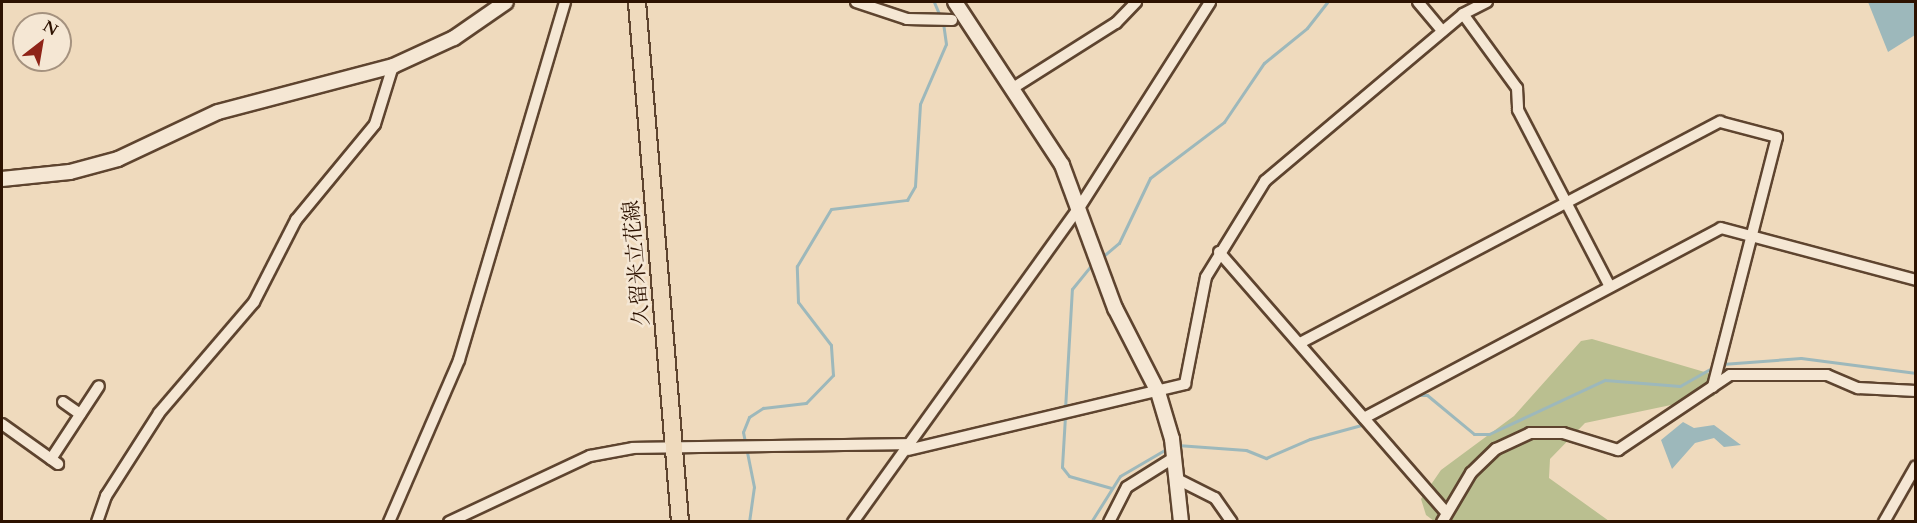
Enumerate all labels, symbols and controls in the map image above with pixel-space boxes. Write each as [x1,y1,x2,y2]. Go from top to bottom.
north arrow [12,12,72,72]
text: N [39,15,62,41]
street label: 久留米立花線 [619,199,655,327]

